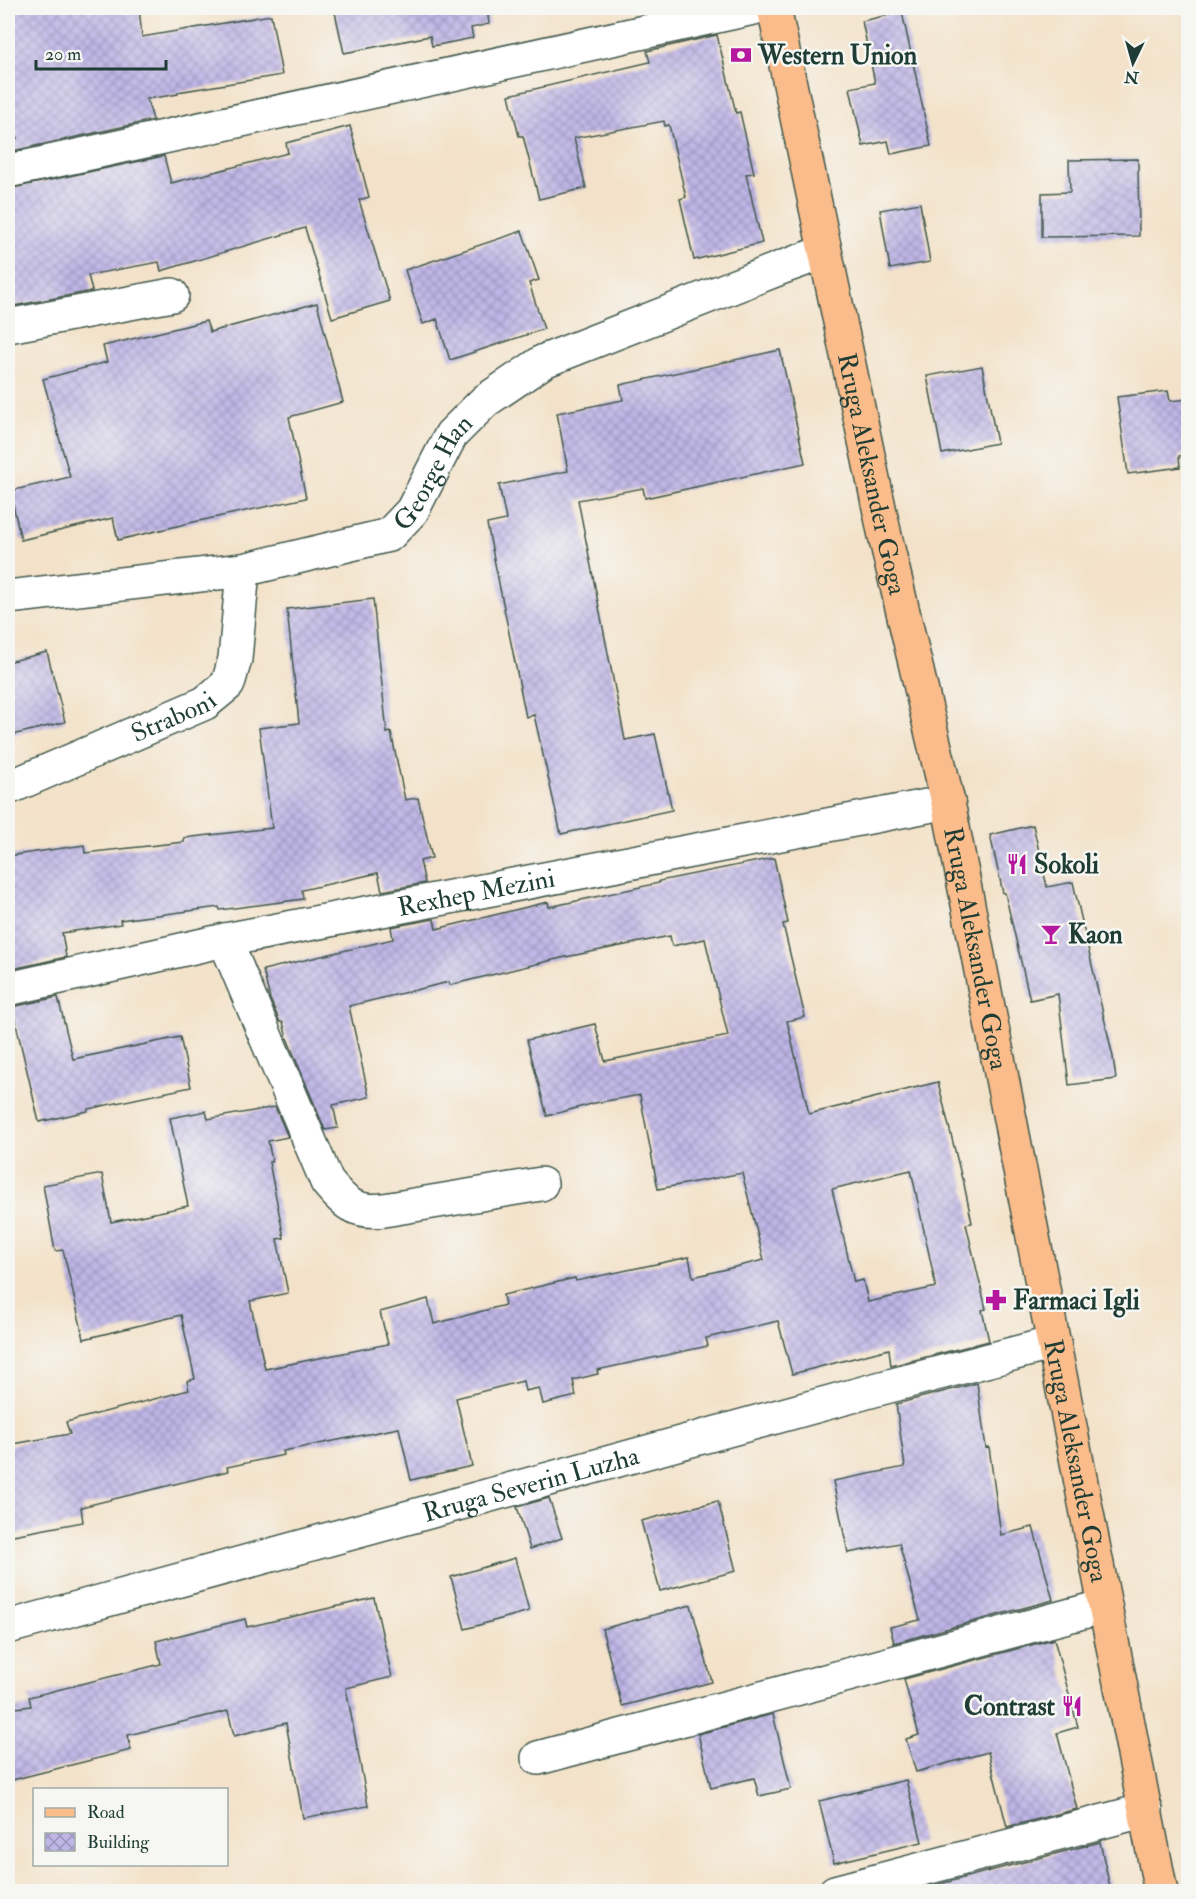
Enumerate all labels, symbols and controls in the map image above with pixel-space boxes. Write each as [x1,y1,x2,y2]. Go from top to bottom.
scale bar [36,33,166,71]
north arrow [1103,33,1163,93]
place label: Western Union [757,40,918,72]
text: 20 m [45,43,81,66]
bank icon: Western Union [729,43,753,67]
text: N [1123,66,1141,88]
street label: Rruga Aleksander Goga [830,350,913,598]
street label: George Han [387,408,480,538]
street label: Straboni [127,685,224,750]
street label: Rruga Aleksander Goga [936,824,1015,1073]
place label: Sokoli [1034,849,1099,881]
restaurant icon: Sokoli [1005,852,1029,876]
street label: Rexhep Mezini [395,862,558,924]
place label: Kaon [1068,919,1123,951]
bar icon: Kaon [1039,922,1063,946]
place label: Farmaci Igli [1013,1285,1140,1318]
pharmacy icon: Farmaci Igli [984,1288,1008,1312]
street label: Rruga Aleksander Goga [1036,1337,1115,1585]
street label: Rruga Severin Luzha [419,1440,643,1530]
place label: Contrast [964,1691,1056,1723]
restaurant icon: Contrast [1060,1694,1084,1718]
legend [33,1788,228,1866]
text: Road [87,1801,125,1824]
text: Building [87,1831,150,1854]

